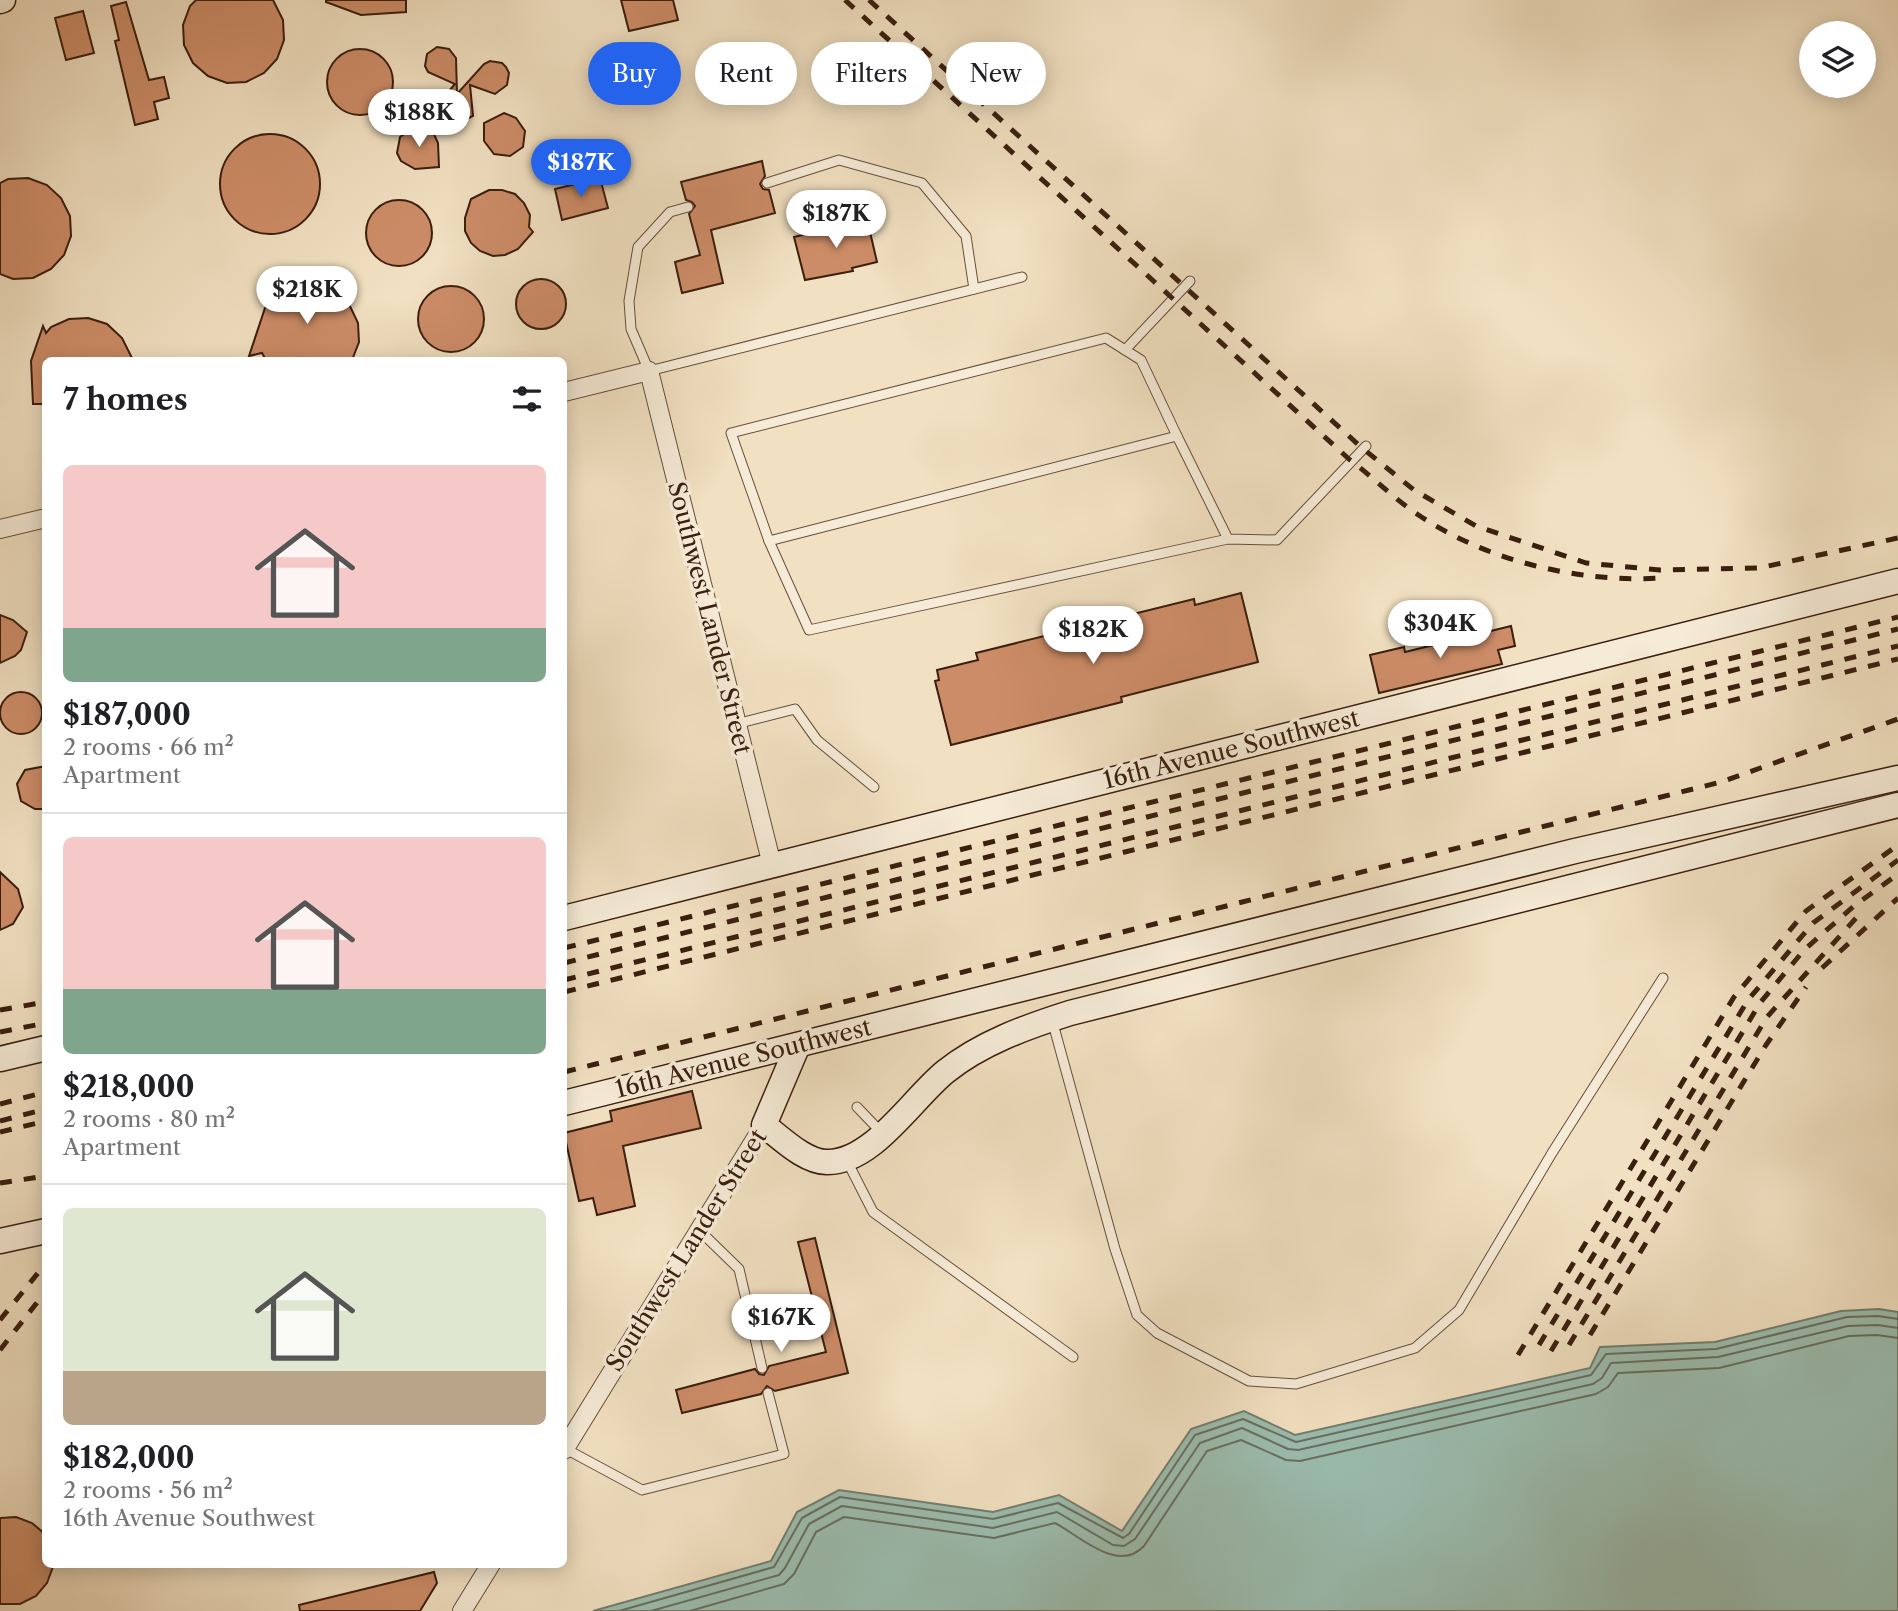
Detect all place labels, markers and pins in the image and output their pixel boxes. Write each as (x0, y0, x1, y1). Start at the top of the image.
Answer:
pin: $188K (370, 90, 468, 149)
pin: $187K (532, 140, 630, 199)
pin: $187K (787, 190, 885, 250)
pin: $218K (258, 266, 356, 326)
pin: $304K (1391, 600, 1489, 660)
pin: $182K (1044, 606, 1142, 666)
pin: $167K (732, 1294, 830, 1354)

